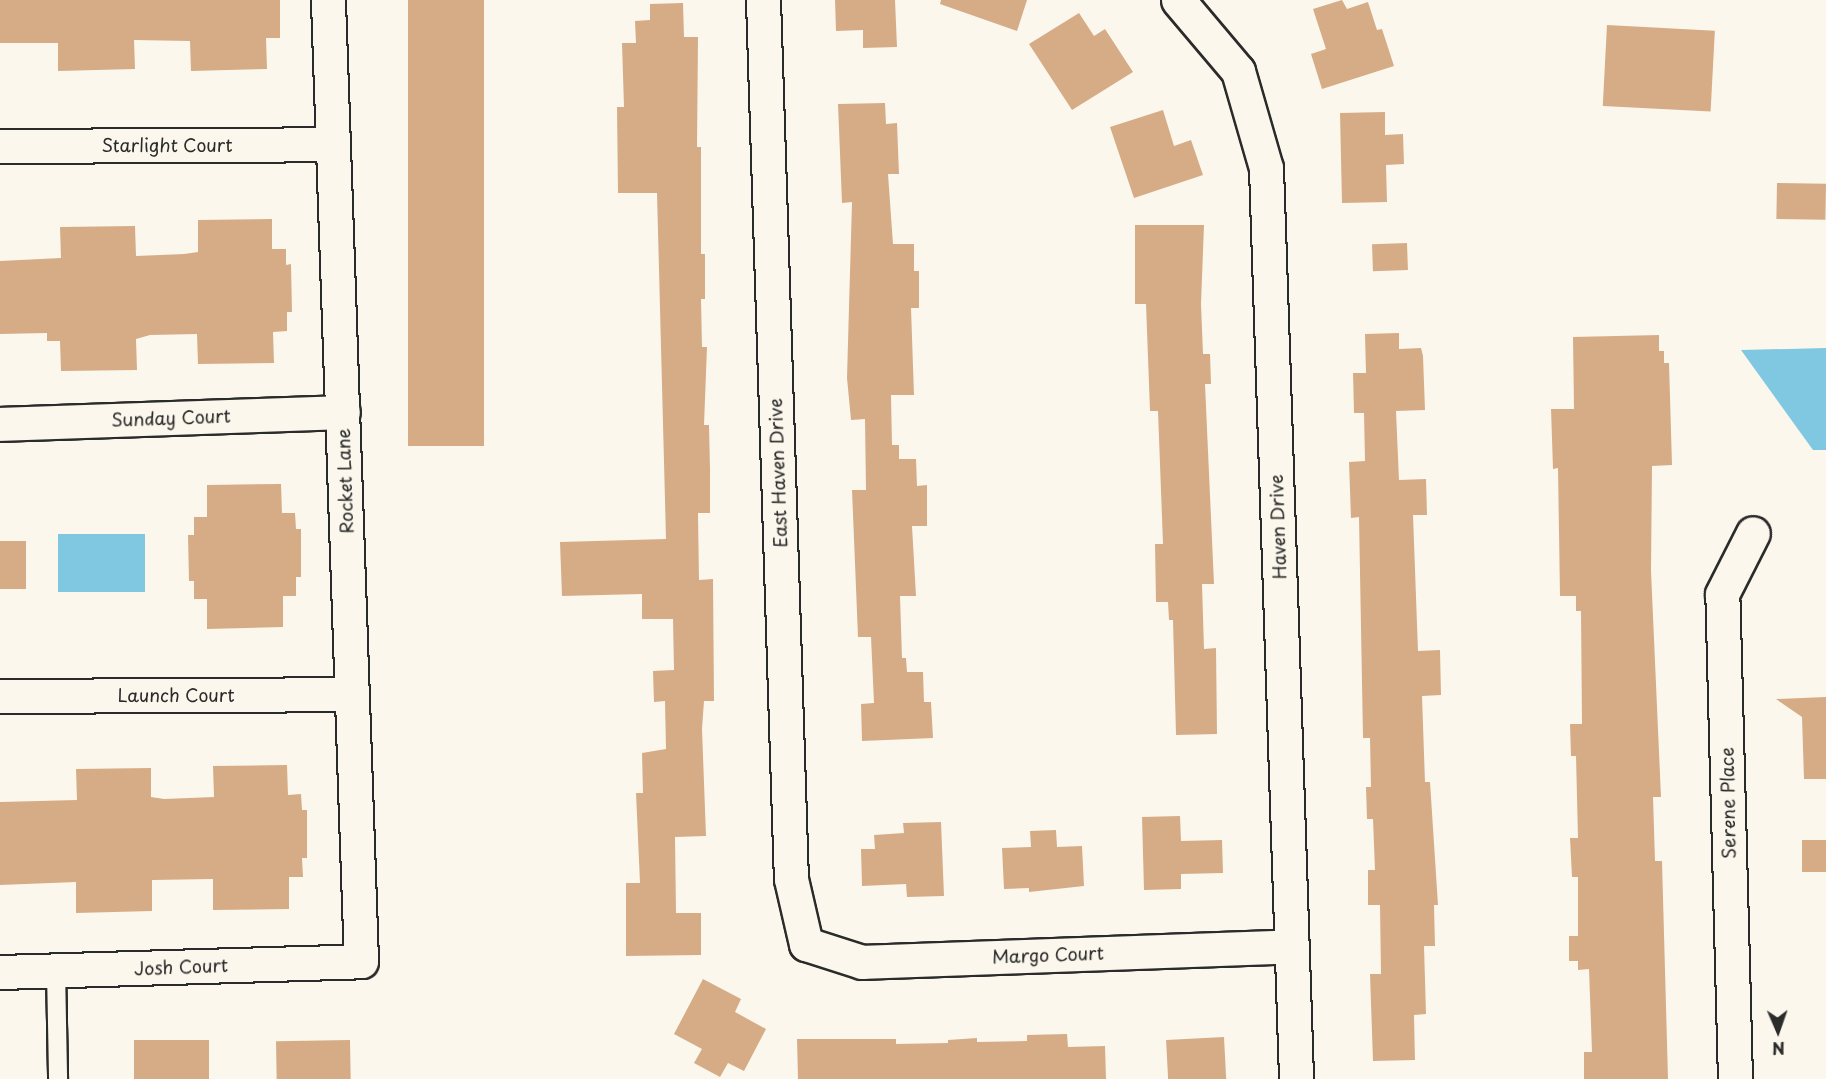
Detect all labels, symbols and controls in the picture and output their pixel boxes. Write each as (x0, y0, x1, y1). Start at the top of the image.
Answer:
street label: Starlight Court (101, 134, 233, 156)
street label: East Haven Drive (765, 398, 791, 548)
street label: Sunday Court (111, 405, 231, 431)
street label: Rocket Lane (332, 427, 358, 535)
street label: Haven Drive (1265, 474, 1291, 580)
street label: Launch Court (117, 684, 235, 706)
street label: Serene Place (1716, 747, 1740, 859)
street label: Margo Court (991, 942, 1105, 968)
street label: Josh Court (133, 955, 229, 979)
north arrow (1748, 1001, 1808, 1061)
text: N (1772, 1037, 1785, 1061)

